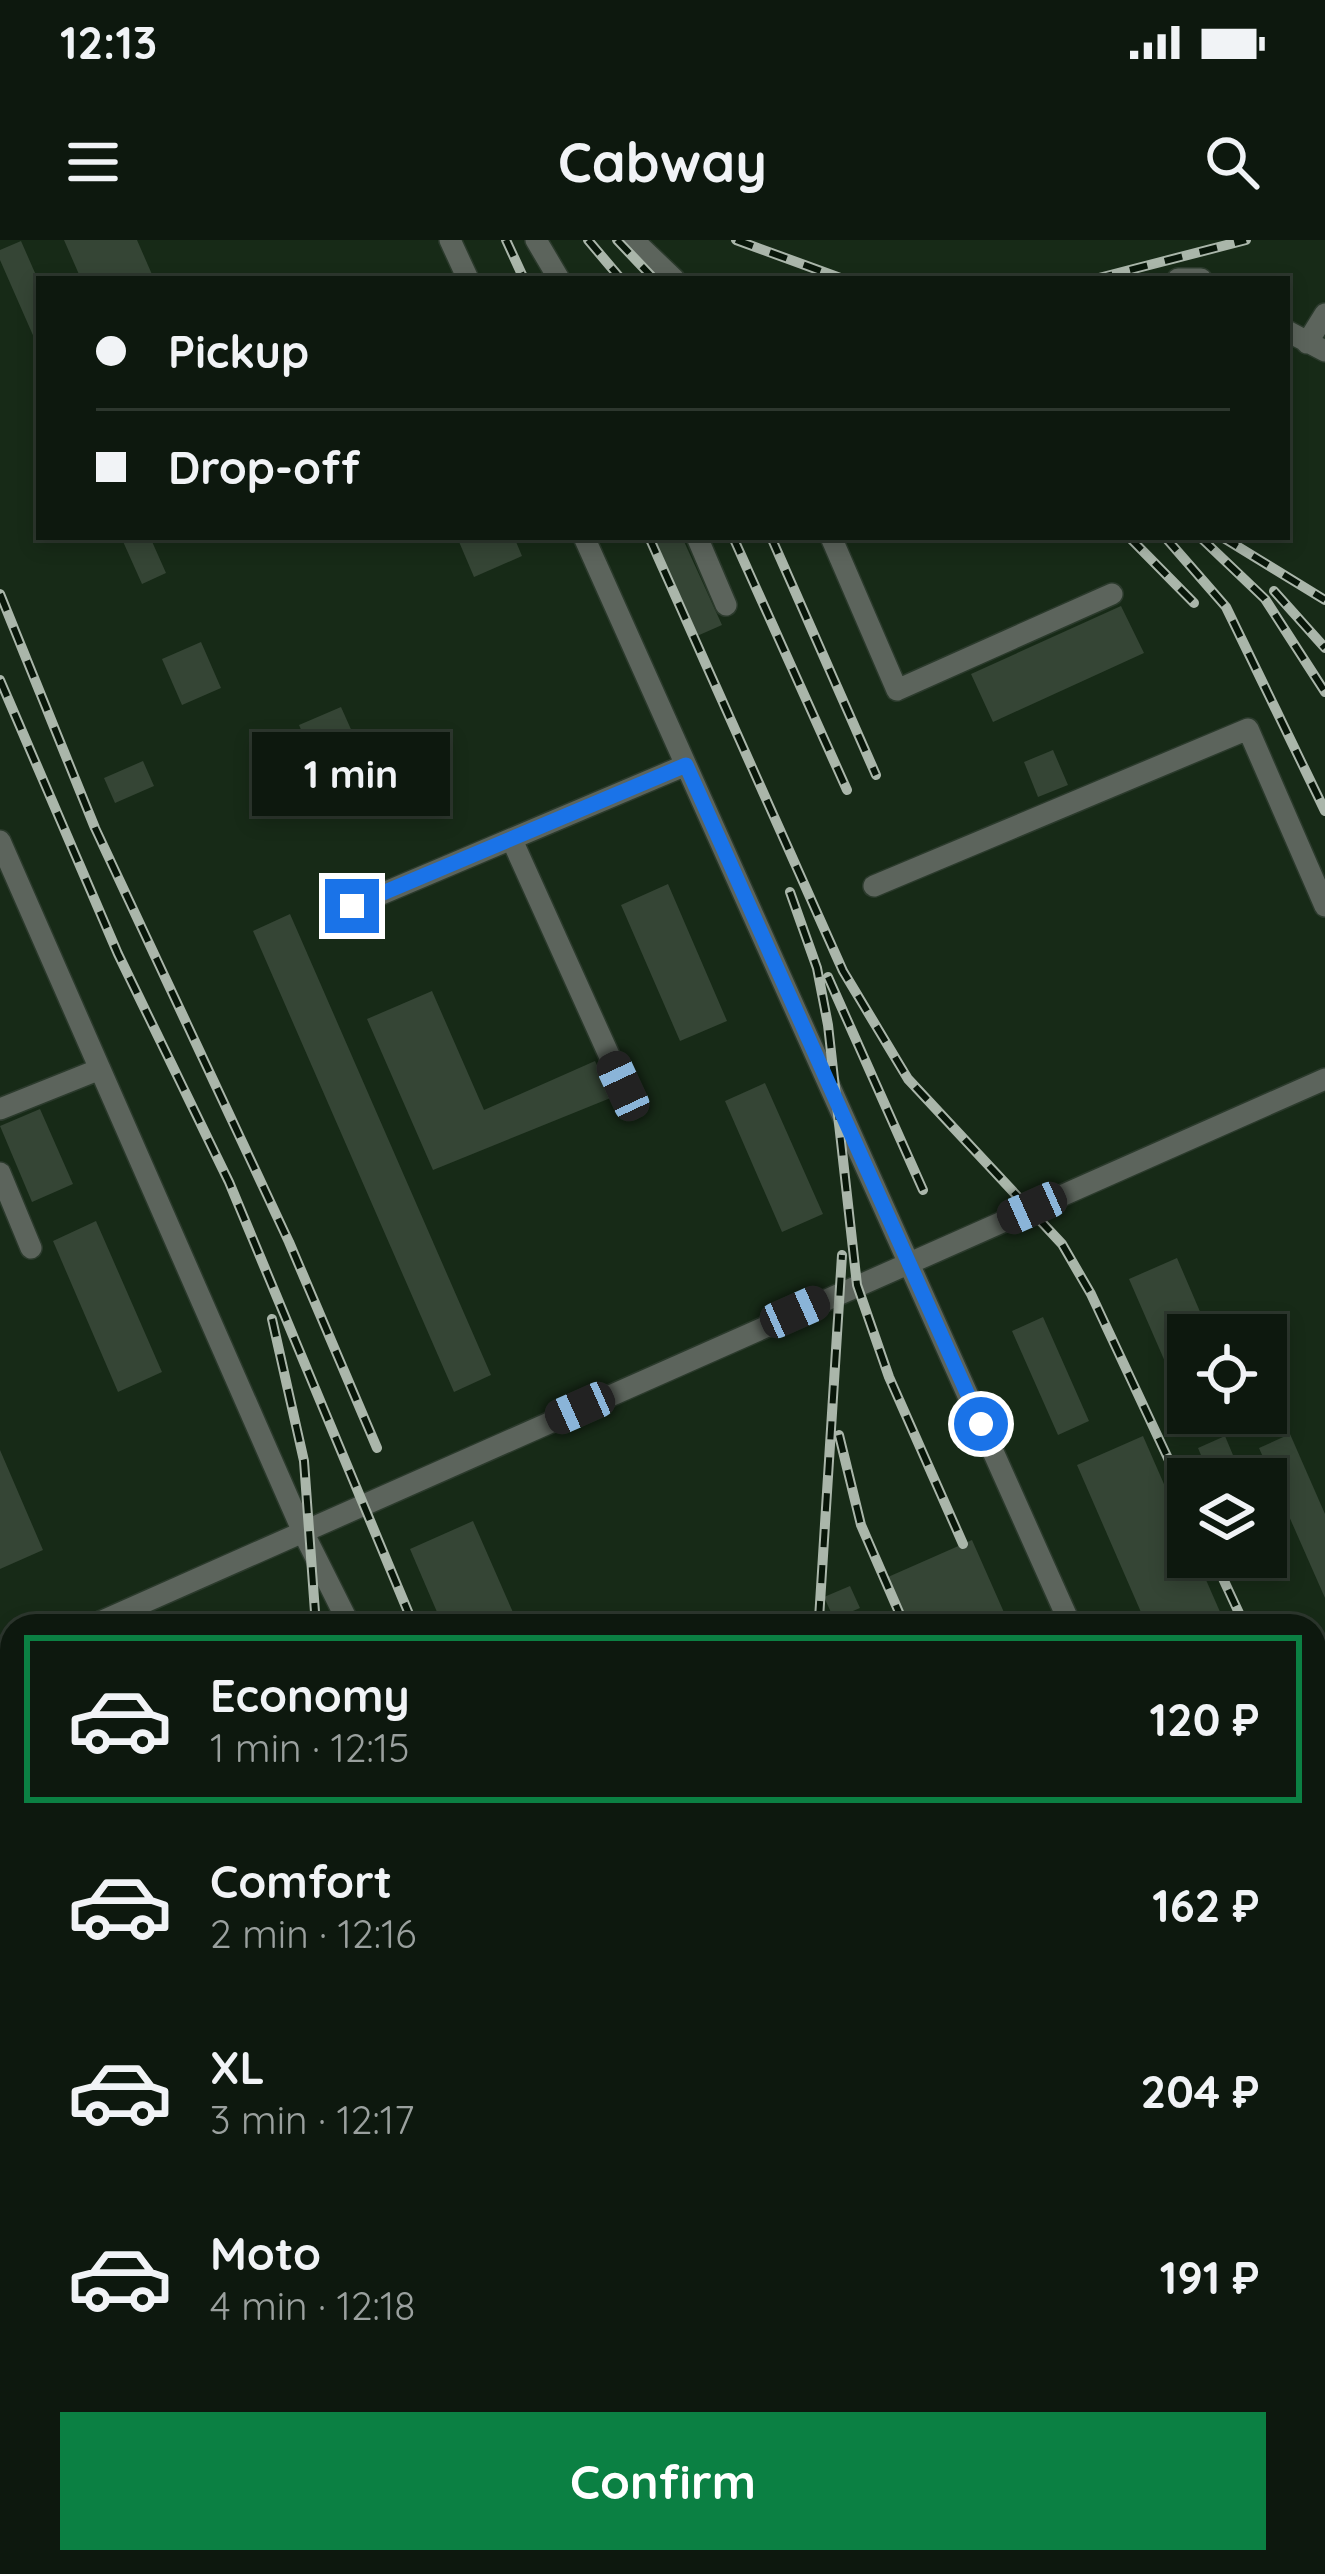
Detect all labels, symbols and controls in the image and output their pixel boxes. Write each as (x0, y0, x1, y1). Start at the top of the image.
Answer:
text: 12:13 (60, 14, 157, 70)
text: Cabway (558, 128, 767, 196)
icon: menu (60, 129, 126, 195)
icon: search (1199, 129, 1265, 195)
text: Pickup (168, 323, 309, 379)
text: Drop-off (168, 439, 360, 495)
callout: 1 min (253, 732, 451, 816)
text: 1 min (304, 749, 398, 798)
route end (325, 879, 379, 933)
car (591, 1046, 655, 1126)
car (992, 1177, 1072, 1239)
car (755, 1281, 835, 1343)
map controls (1167, 1314, 1287, 1578)
button: locate (1167, 1314, 1287, 1434)
car (540, 1377, 620, 1439)
route start (954, 1397, 1008, 1451)
button: layers (1167, 1458, 1287, 1578)
icon: car (66, 1665, 174, 1773)
text: Economy (210, 1667, 410, 1723)
text: 120 ₽ (1150, 1691, 1260, 1747)
text: 1 min · 12:15 (210, 1723, 409, 1772)
icon: car (66, 1851, 174, 1959)
text: Comfort (210, 1853, 392, 1909)
text: 162 ₽ (1152, 1877, 1260, 1933)
text: 2 min · 12:16 (210, 1909, 416, 1958)
icon: car (66, 2037, 174, 2145)
text: XL (210, 2039, 265, 2095)
text: 204 ₽ (1141, 2063, 1260, 2119)
text: 3 min · 12:17 (210, 2095, 414, 2144)
icon: car (66, 2223, 174, 2331)
text: Moto (210, 2225, 321, 2281)
text: 191 ₽ (1160, 2249, 1260, 2305)
text: 4 min · 12:18 (210, 2281, 415, 2330)
button: Confirm (60, 2412, 1266, 2550)

